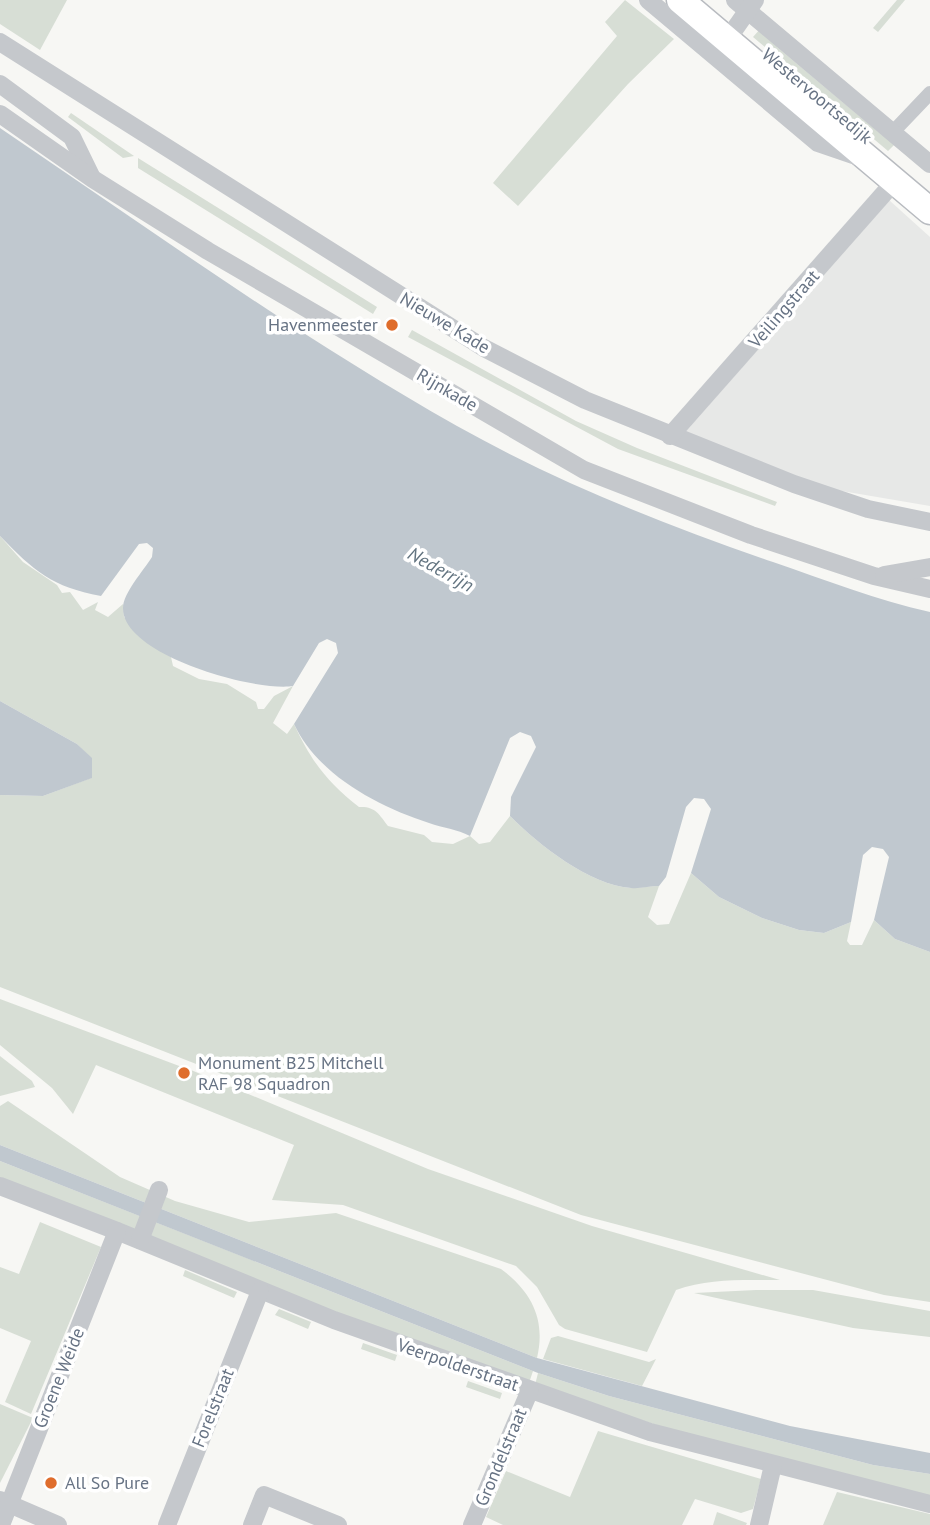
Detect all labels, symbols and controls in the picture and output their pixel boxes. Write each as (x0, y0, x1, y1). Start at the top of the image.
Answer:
street label: Westervoortsedijk (757, 43, 878, 149)
street label: Veilingstraat (743, 265, 824, 353)
street label: Nieuwe Kade (396, 287, 494, 358)
place label: Havenmeester (268, 313, 378, 336)
marker: Havenmeester (384, 317, 400, 333)
street label: Rijnkade (413, 363, 482, 416)
water label: Nederrijn (404, 541, 478, 597)
place label: Monument B25 Mitchell RAF 98 Squadron (198, 1051, 384, 1095)
marker: Monument B25 Mitchell RAF 98 Squadron (176, 1065, 192, 1081)
street label: Groene Weide (28, 1324, 89, 1431)
street label: Veerpolderstraat (394, 1333, 522, 1396)
street label: Forelstraat (186, 1365, 239, 1451)
street label: Grondelstraat (470, 1404, 532, 1509)
place label: All So Pure (65, 1471, 149, 1494)
marker: All So Pure (43, 1475, 59, 1491)

